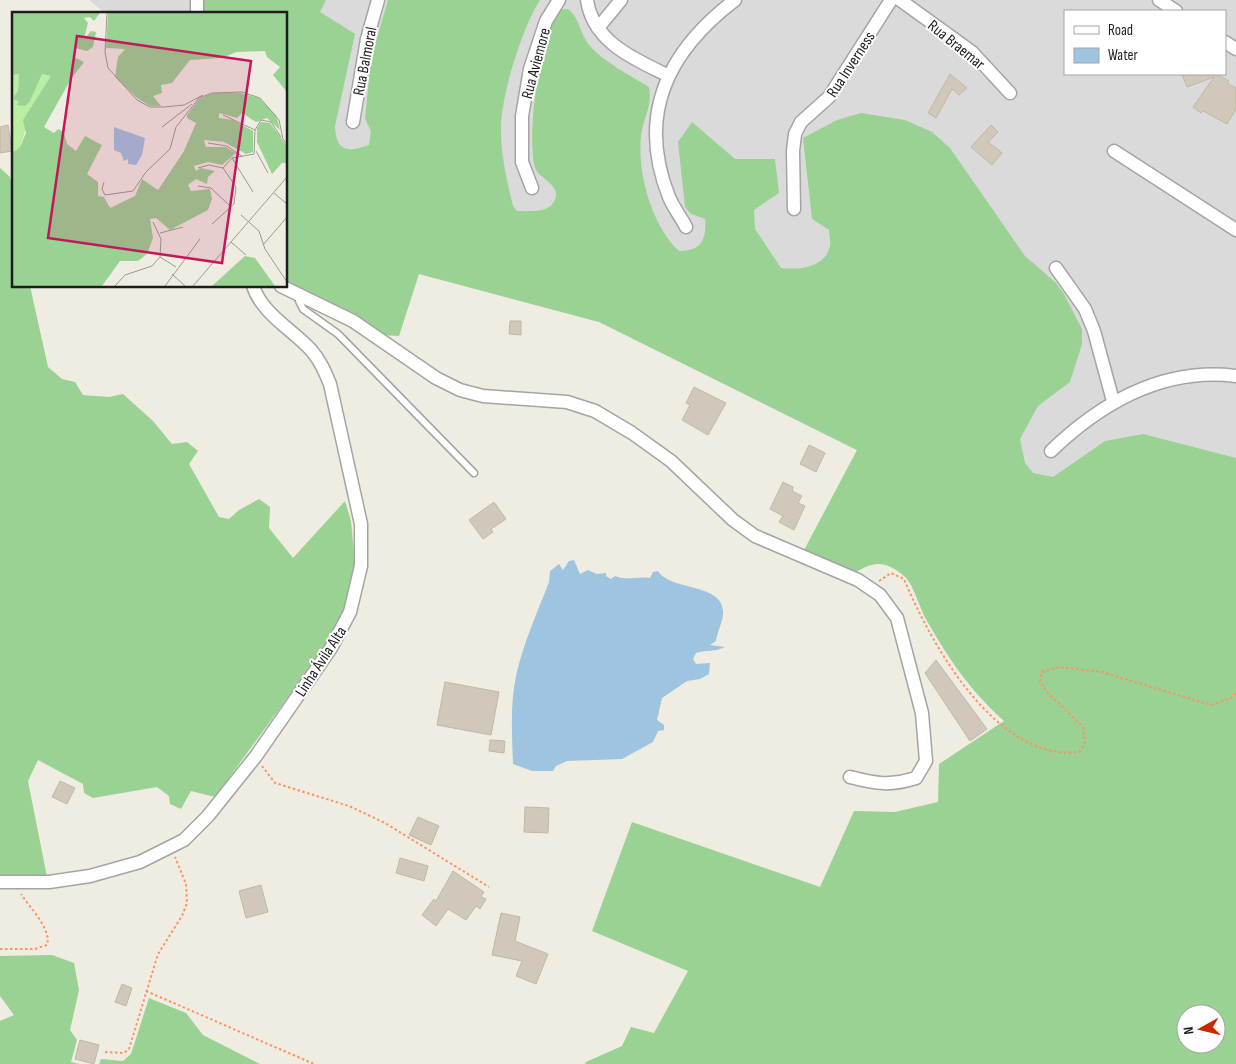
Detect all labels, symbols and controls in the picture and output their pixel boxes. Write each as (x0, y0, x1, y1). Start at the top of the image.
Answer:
legend (1064, 10, 1226, 75)
inset map (12, 12, 288, 288)
street label: Rua Braemar (924, 16, 989, 74)
text: Road (1108, 21, 1133, 40)
street label: Rua Balmoral (350, 25, 381, 97)
street label: Rua Aviemore (518, 26, 555, 101)
street label: Rua Inverness (823, 28, 880, 101)
text: Water (1108, 46, 1139, 65)
street label: Linha Ávila Alta (292, 623, 351, 700)
north arrow (1176, 1004, 1226, 1054)
text: N (1180, 1026, 1198, 1036)

